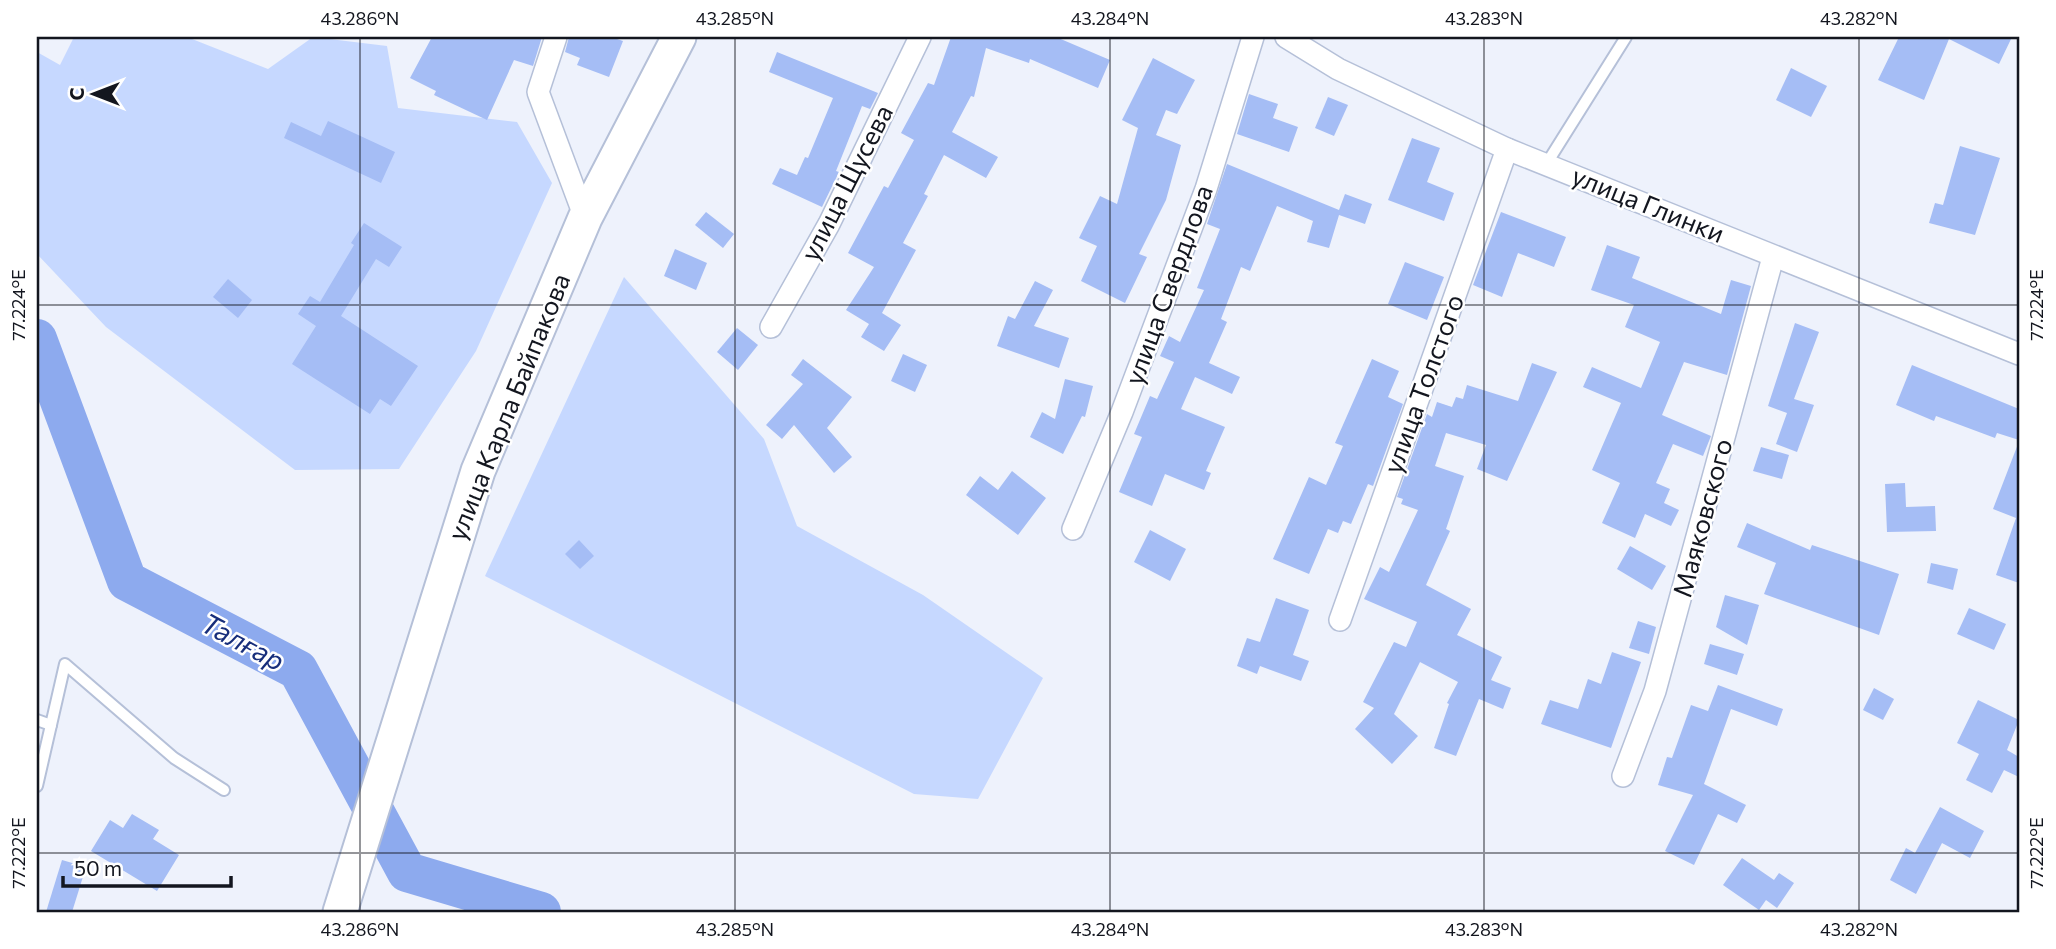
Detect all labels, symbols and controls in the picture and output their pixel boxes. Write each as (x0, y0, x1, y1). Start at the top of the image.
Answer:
text: 43.286°N (321, 7, 399, 29)
text: 43.285°N (696, 7, 774, 29)
text: 43.284°N (1071, 7, 1149, 29)
text: 43.283°N (1445, 7, 1523, 29)
text: 43.282°N (1820, 7, 1898, 29)
north arrow (60, 60, 130, 130)
text: С (65, 88, 88, 101)
street label: улица Щусева (793, 99, 898, 265)
street label: улица Глинки (1568, 159, 1729, 248)
street label: улица Свердлова (1117, 180, 1218, 389)
text: 77.224°E (7, 269, 29, 341)
street label: улица Карла Байпакова (440, 269, 575, 544)
text: 77.224°E (2025, 269, 2047, 341)
street label: улица Толстого (1376, 290, 1469, 477)
street label: Маяковского (1665, 435, 1738, 600)
water label: Талғар (196, 605, 291, 677)
text: 77.222°E (7, 817, 29, 889)
text: 77.222°E (2025, 817, 2047, 889)
scale bar (63, 844, 231, 888)
text: 50 m (74, 855, 122, 880)
text: 43.286°N (321, 918, 399, 940)
text: 43.285°N (696, 918, 774, 940)
text: 43.284°N (1071, 918, 1149, 940)
text: 43.283°N (1445, 918, 1523, 940)
text: 43.282°N (1820, 918, 1898, 940)

